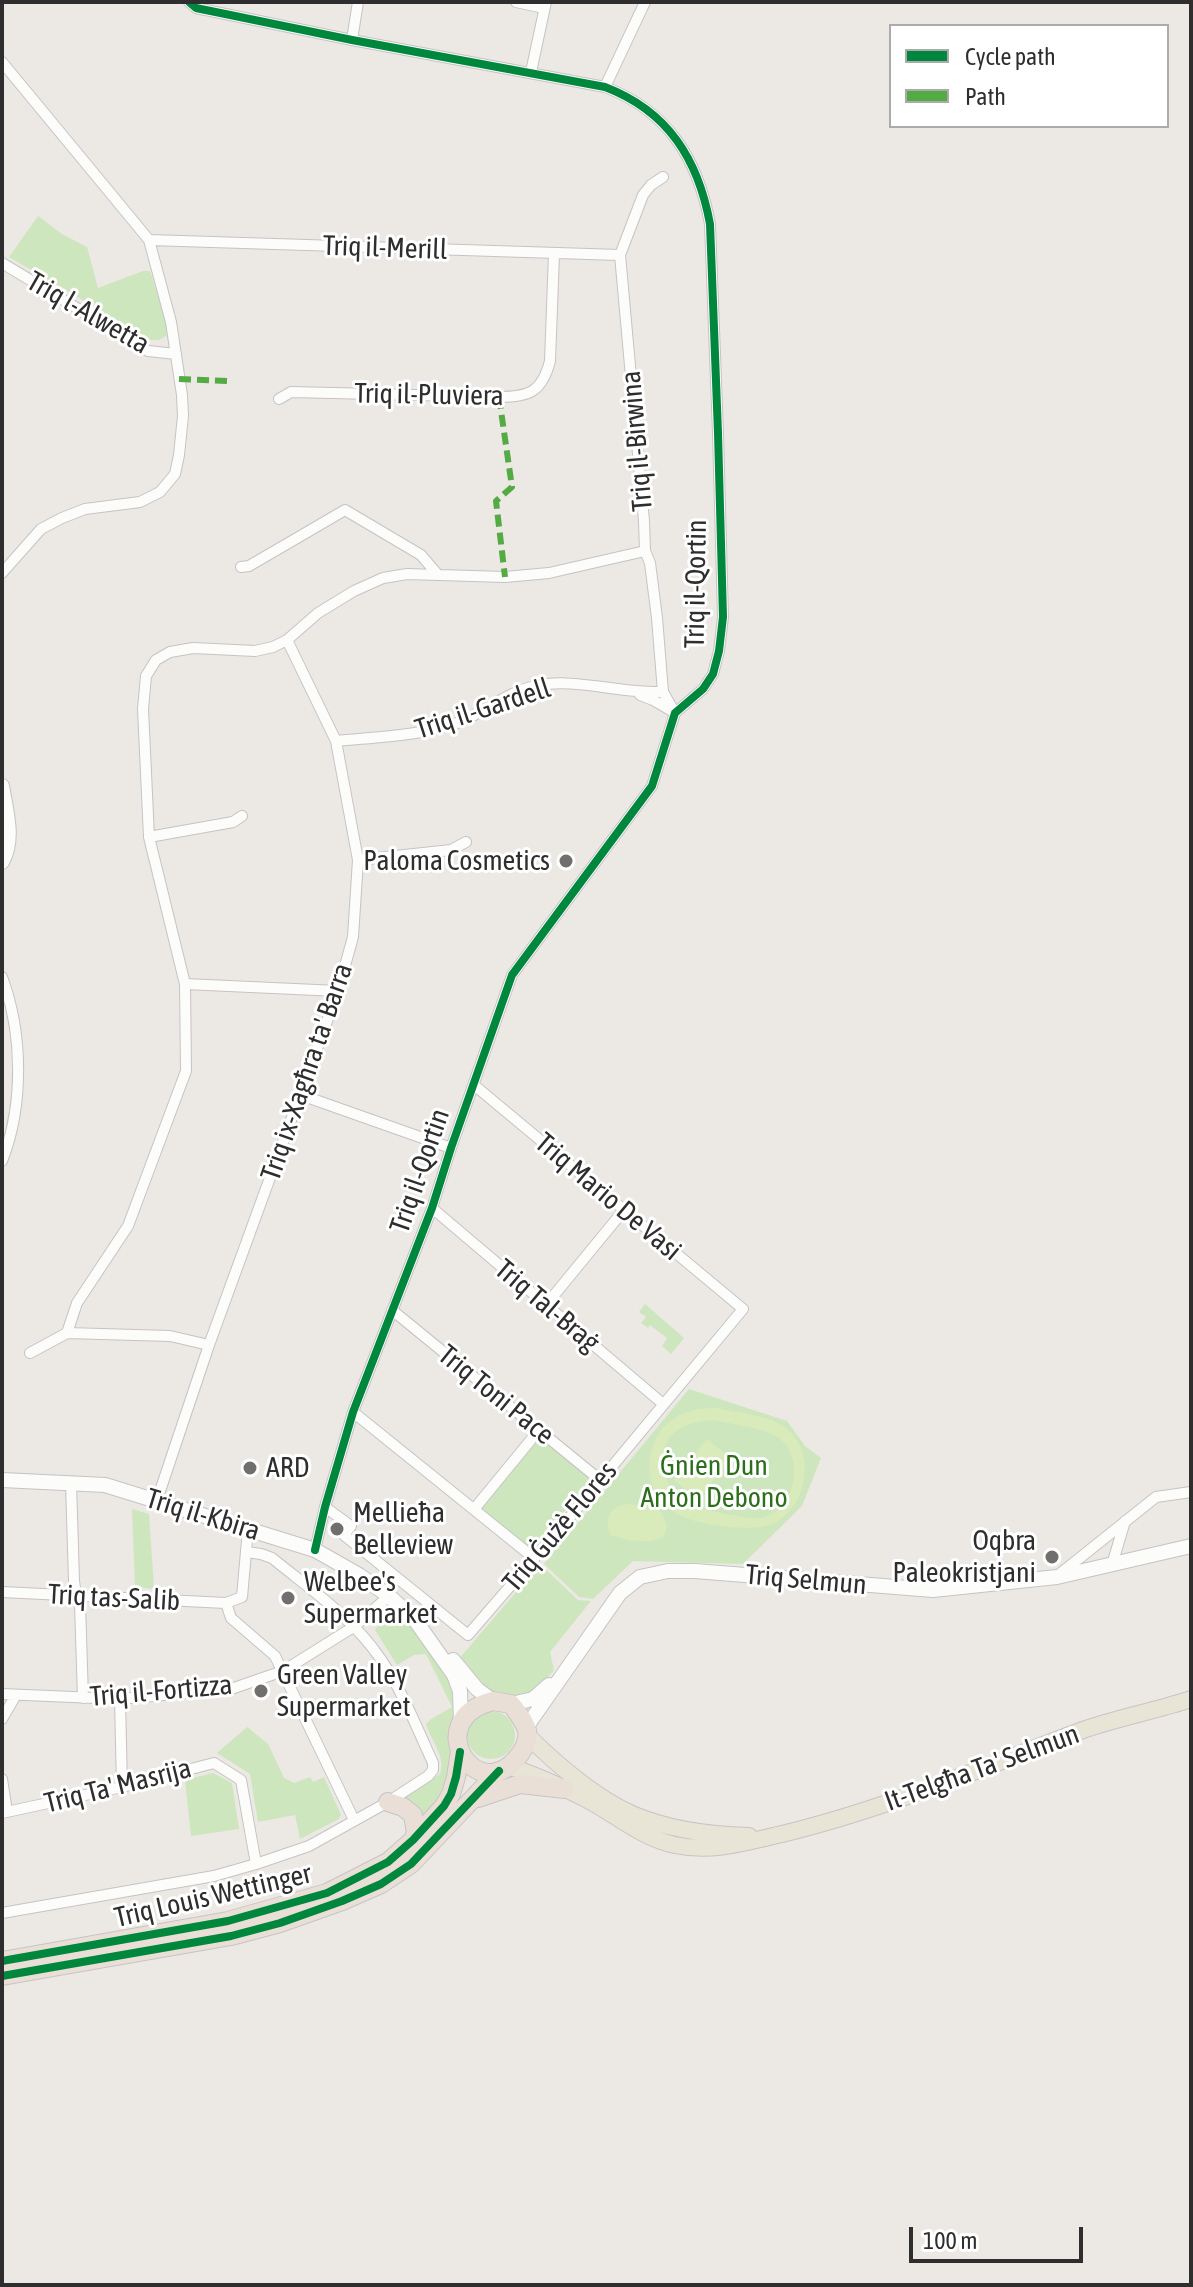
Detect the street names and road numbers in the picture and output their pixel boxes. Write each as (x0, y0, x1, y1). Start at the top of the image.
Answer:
street label: Triq il-Merill (322, 229, 448, 267)
street label: Triq l-Alwetta (21, 264, 155, 362)
street label: Triq il-Birwina (614, 369, 660, 513)
street label: Triq il-Pluviera (354, 377, 504, 413)
street label: Triq il-Qortin (678, 519, 714, 649)
street label: Triq il-Gardell (411, 671, 555, 747)
street label: Triq ix-Xagħra ta' Barra (254, 959, 360, 1185)
street label: Triq il-Qortin (383, 1105, 457, 1237)
street label: Triq Mario De Vasi (528, 1126, 688, 1268)
street label: Triq Tal-Braġ (488, 1253, 606, 1359)
street label: Triq Toni Pace (431, 1338, 561, 1452)
street label: Triq Ġużè Flores (496, 1455, 624, 1599)
street label: Triq il-Kbira (142, 1482, 264, 1548)
street label: Triq Selmun (744, 1558, 868, 1602)
street label: Triq tas-Salib (47, 1578, 181, 1618)
street label: Triq il-Fortizza (88, 1668, 234, 1714)
street label: It-Telgħa Ta' Selmun (880, 1717, 1084, 1819)
street label: Triq Ta' Masrija (41, 1752, 195, 1820)
street label: Triq Louis Wettinger (111, 1857, 315, 1935)

